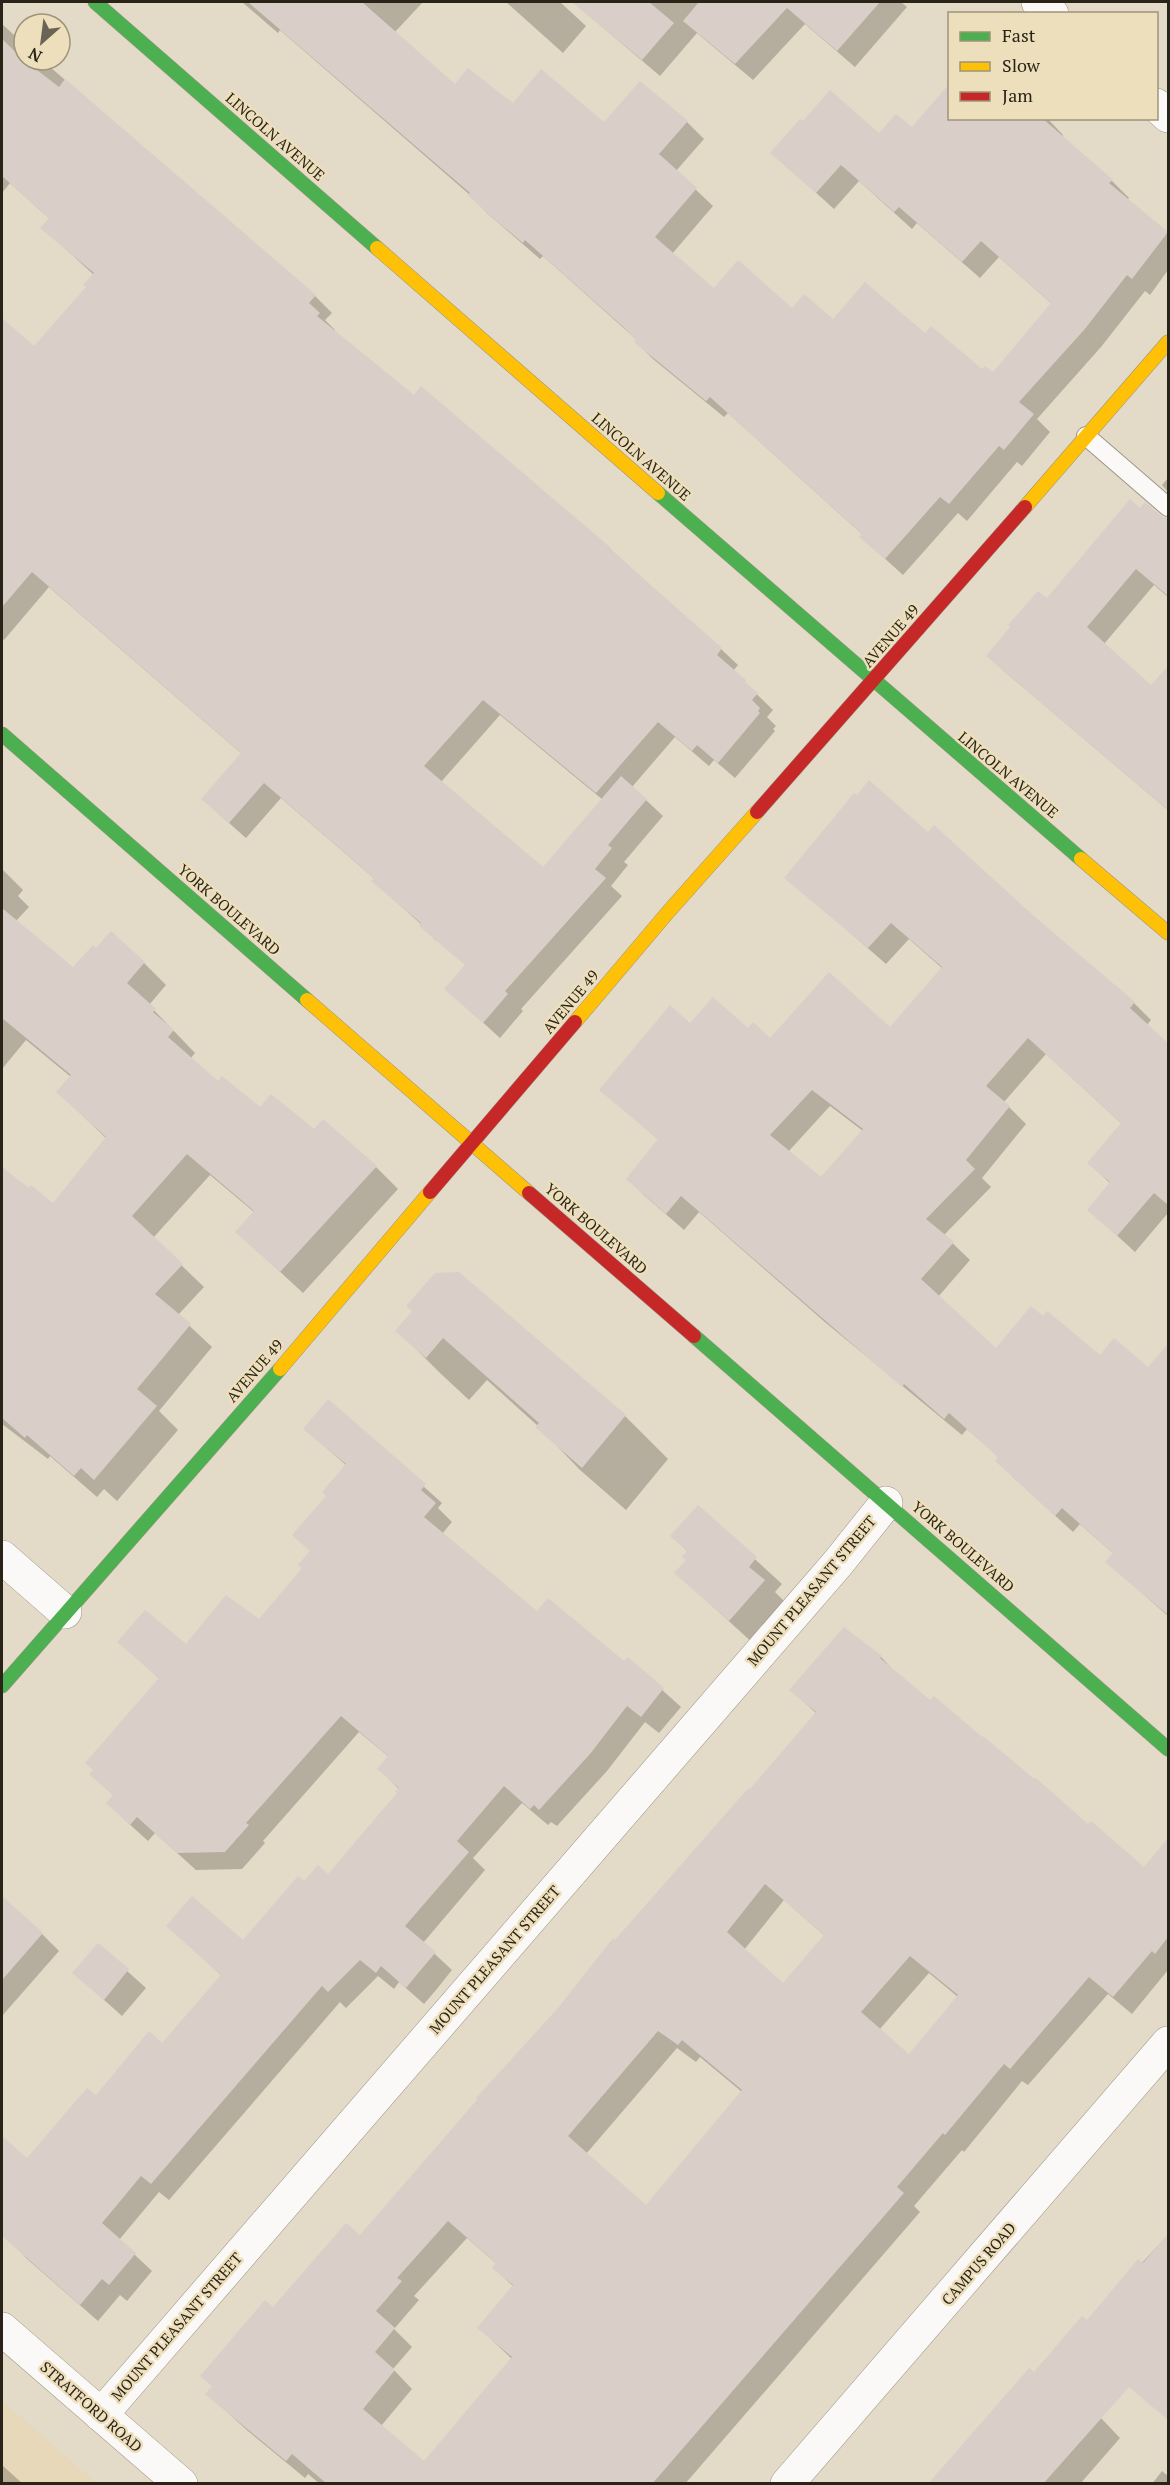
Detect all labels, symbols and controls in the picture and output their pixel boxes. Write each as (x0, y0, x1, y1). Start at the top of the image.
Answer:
north arrow (12, 12, 72, 72)
legend (948, 12, 1158, 120)
text: Fast (1002, 23, 1036, 47)
text: N (24, 43, 45, 68)
text: Slow (1002, 53, 1041, 77)
text: Jam (1002, 83, 1033, 107)
street label: LINCOLN AVENUE (222, 88, 329, 185)
street label: LINCOLN AVENUE (588, 408, 695, 505)
street label: AVENUE 49 (857, 600, 923, 671)
street label: LINCOLN AVENUE (954, 726, 1063, 822)
street label: YORK BOULEVARD (174, 859, 285, 959)
street label: AVENUE 49 (538, 965, 603, 1037)
street label: YORK BOULEVARD (541, 1178, 652, 1278)
street label: AVENUE 49 (221, 1335, 287, 1406)
street label: YORK BOULEVARD (908, 1496, 1019, 1596)
street label: MOUNT PLEASANT STREET (742, 1511, 880, 1670)
street label: MOUNT PLEASANT STREET (424, 1881, 564, 2038)
street label: CAMPUS ROAD (937, 2218, 1020, 2309)
street label: MOUNT PLEASANT STREET (106, 2248, 246, 2405)
street label: STRATFORD ROAD (37, 2357, 147, 2456)

